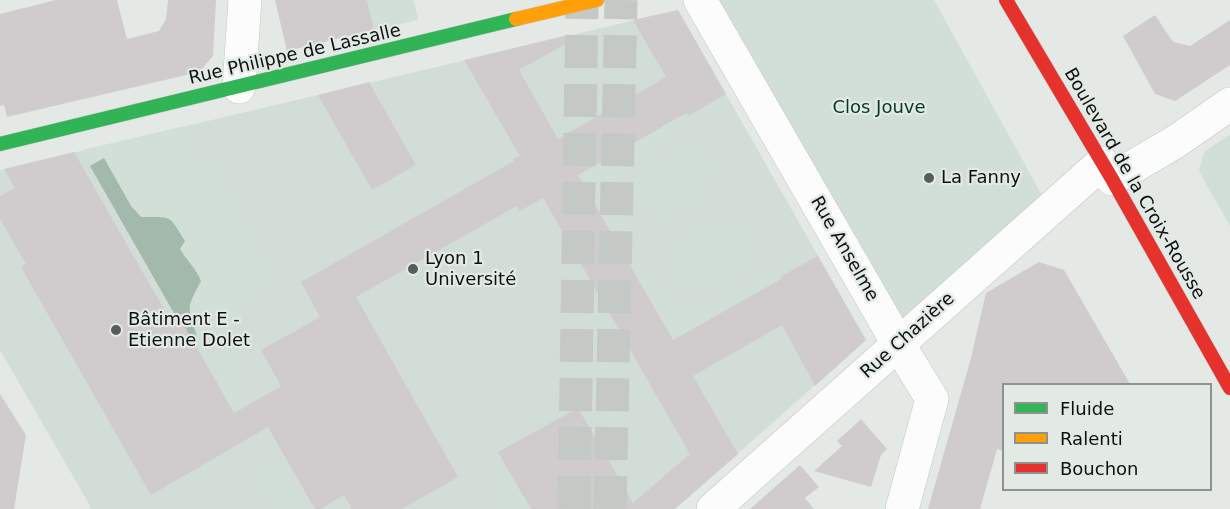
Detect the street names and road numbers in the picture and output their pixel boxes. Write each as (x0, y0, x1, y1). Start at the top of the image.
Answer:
street label: Rue Philippe de Lassalle (187, 20, 403, 90)
street label: Boulevard de la Croix-Rousse (1059, 65, 1209, 303)
street label: Rue Anselme (805, 193, 883, 305)
street label: Rue Chazière (857, 288, 959, 384)

